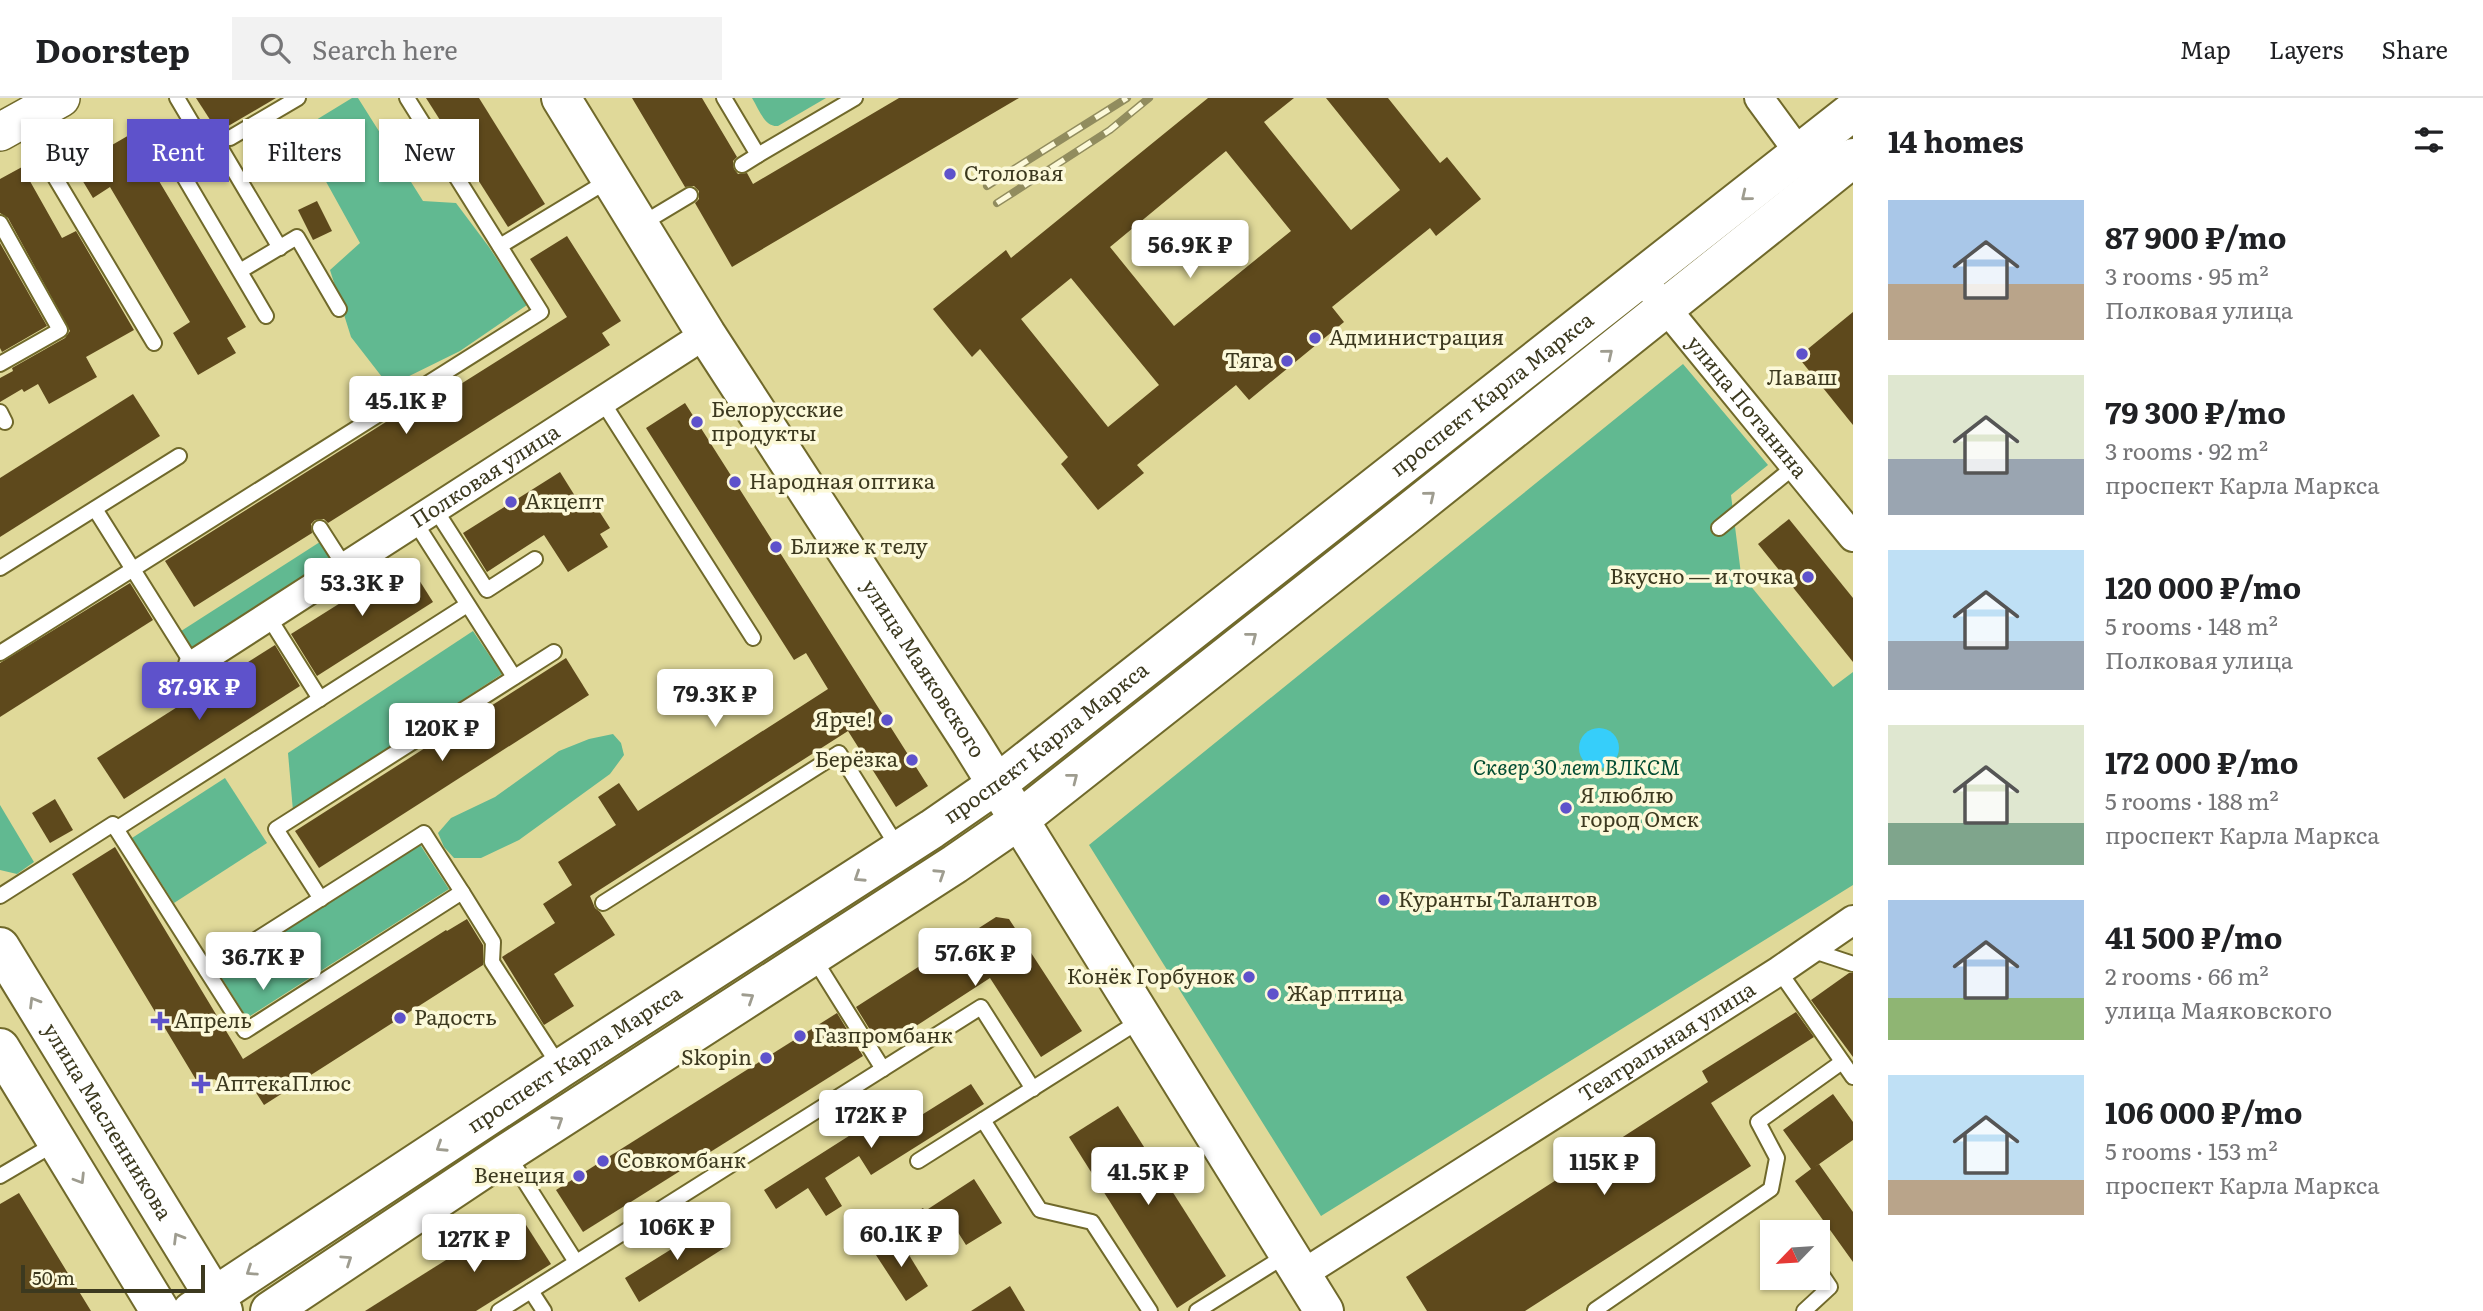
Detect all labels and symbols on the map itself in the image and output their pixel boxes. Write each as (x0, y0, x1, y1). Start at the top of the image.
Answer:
place label: Столовая (964, 156, 1064, 187)
marker: Столовая (942, 166, 958, 182)
one-way arrow (1741, 188, 1753, 201)
pin: 56.9K ₽ (1125, 220, 1255, 280)
street label: проспект Карла Маркса (1382, 303, 1599, 483)
place label: Администрация (1329, 320, 1504, 351)
street label: улица Потанина (1681, 328, 1817, 484)
marker: Администрация (1307, 330, 1323, 346)
place label: Тяга (1225, 343, 1274, 374)
marker: Лаваш (1794, 346, 1810, 362)
one-way arrow (1599, 350, 1612, 362)
marker: Тяга (1279, 353, 1295, 369)
place label: Лаваш (1767, 360, 1837, 391)
pin: 45.1K ₽ (341, 376, 471, 436)
place label: Белорусские продукты (711, 392, 844, 447)
street label: Полковая улица (403, 414, 565, 534)
marker: Белорусские продукты (689, 414, 705, 430)
place label: Народная оптика (749, 464, 936, 495)
marker: Народная оптика (727, 474, 743, 490)
place label: Акцепт (525, 484, 604, 515)
one-way arrow (1422, 492, 1435, 504)
marker: Акцепт (503, 494, 519, 510)
place label: Ближе к телу (790, 529, 929, 560)
marker: Ближе к телу (768, 539, 784, 555)
pin: 53.3K ₽ (297, 559, 427, 618)
place label: Вкусно — и точка (1610, 559, 1795, 590)
marker: Вкусно — и точка (1800, 569, 1816, 585)
street label: улица Маяковского (856, 572, 995, 763)
one-way arrow (1244, 633, 1256, 646)
street label: проспект Карла Маркса (936, 652, 1154, 830)
pin: 87.9K ₽ (134, 662, 264, 722)
pin: 79.3K ₽ (650, 670, 780, 729)
place label: Ярче! (815, 702, 873, 733)
pin: 120K ₽ (385, 704, 499, 763)
marker: Ярче! (879, 712, 895, 728)
place label: Берёзка (815, 742, 899, 773)
park label: Сквер 30 лет ВЛКСМ (1473, 750, 1680, 781)
marker: Берёзка (904, 752, 920, 768)
one-way arrow (1065, 774, 1078, 787)
place label: Я люблю город Омск (1580, 778, 1700, 833)
marker: Я люблю город Омск (1558, 800, 1574, 816)
one-way arrow (853, 868, 866, 881)
one-way arrow (932, 870, 945, 882)
place label: Куранты Талантов (1398, 882, 1597, 913)
marker: Куранты Талантов (1376, 892, 1392, 908)
pin: 57.6K ₽ (910, 928, 1040, 988)
pin: 36.7K ₽ (198, 932, 328, 992)
place label: Конёк Горбунок (1067, 959, 1236, 990)
marker: Конёк Горбунок (1241, 969, 1257, 985)
street label: Театральная улица (1571, 972, 1761, 1108)
street label: проспект Карла Маркса (460, 976, 688, 1139)
place label: Жар птица (1287, 976, 1404, 1007)
marker: Жар птица (1265, 986, 1281, 1002)
one-way arrow (741, 993, 754, 1006)
one-way arrow (29, 997, 42, 1010)
place label: Радость (414, 1000, 497, 1031)
place label: Апрель (174, 1003, 252, 1034)
marker: Радость (392, 1010, 408, 1026)
marker: Апрель (152, 1013, 168, 1029)
street label: улица Масленникова (37, 1016, 182, 1226)
place label: Газпромбанк (814, 1018, 954, 1049)
marker: Газпромбанк (792, 1028, 808, 1044)
place label: Skopin (681, 1040, 752, 1071)
marker: Skopin (758, 1050, 774, 1066)
place label: АптекаПлюс (215, 1066, 351, 1097)
marker: АптекаПлюс (193, 1076, 209, 1092)
pin: 172K ₽ (814, 1090, 928, 1150)
one-way arrow (550, 1116, 563, 1129)
one-way arrow (436, 1138, 449, 1151)
pin: 115K ₽ (1547, 1138, 1661, 1197)
place label: Совкомбанк (617, 1143, 747, 1174)
pin: 41.5K ₽ (1083, 1148, 1213, 1207)
marker: Совкомбанк (595, 1153, 611, 1169)
place label: Венеция (474, 1158, 565, 1189)
marker: Венеция (571, 1168, 587, 1184)
one-way arrow (71, 1172, 84, 1185)
pin: 106K ₽ (620, 1202, 734, 1262)
pin: 60.1K ₽ (836, 1210, 966, 1269)
pin: 127K ₽ (417, 1214, 531, 1274)
north arrow (1760, 1220, 1830, 1290)
one-way arrow (174, 1233, 187, 1246)
one-way arrow (339, 1255, 352, 1268)
scale bar (21, 1262, 205, 1294)
one-way arrow (246, 1263, 259, 1275)

